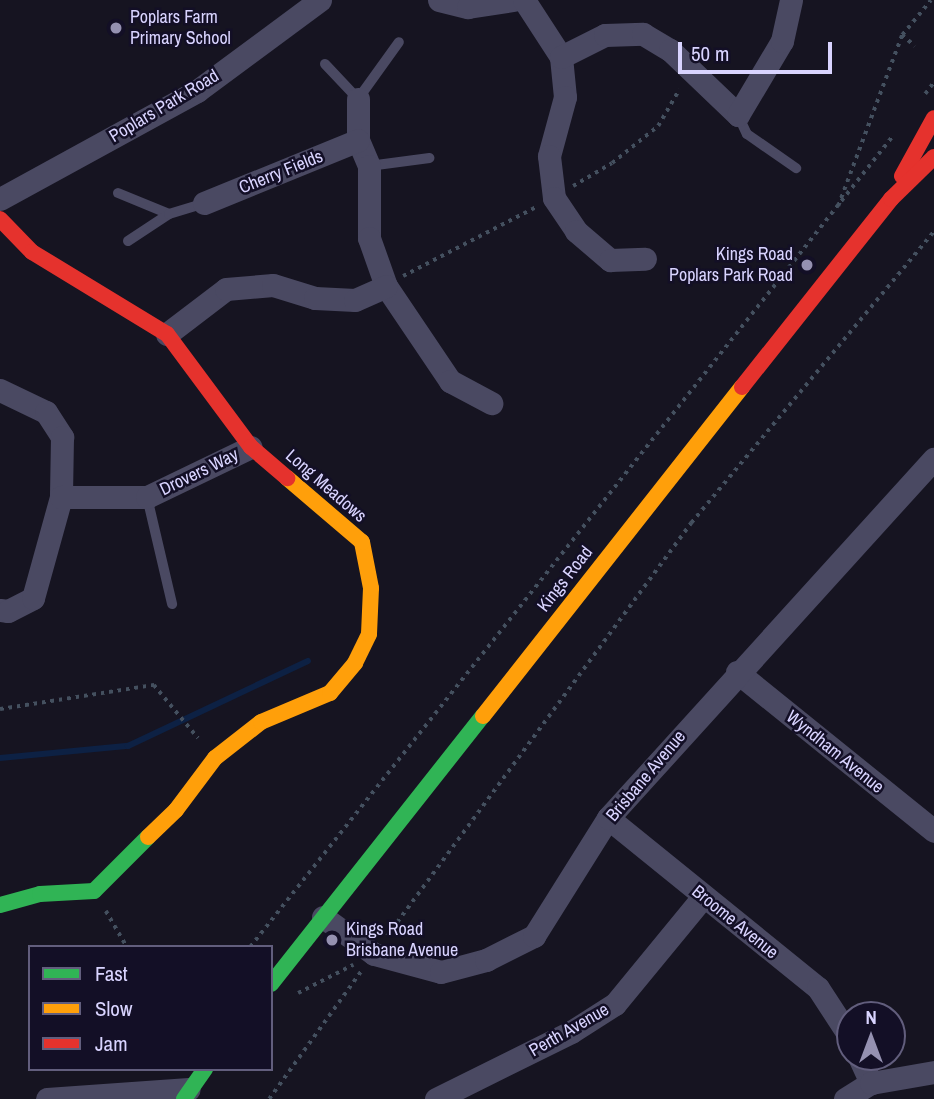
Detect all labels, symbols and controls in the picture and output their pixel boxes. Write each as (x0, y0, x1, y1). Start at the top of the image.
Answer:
place label: Poplars Farm Primary School (130, 7, 231, 50)
marker: Poplars Farm Primary School (108, 20, 124, 36)
scale bar (682, 28, 836, 72)
text: 50 m (691, 39, 729, 68)
street label: Poplars Park Road (105, 65, 223, 147)
street label: Cherry Fields (236, 145, 326, 199)
place label: Kings Road Poplars Park Road (669, 244, 793, 286)
marker: Kings Road Poplars Park Road (799, 257, 815, 273)
street label: Drovers Way (156, 444, 242, 500)
street label: Long Meadows (281, 445, 371, 527)
street label: Kings Road (533, 542, 597, 616)
street label: Wyndham Avenue (781, 706, 889, 798)
street label: Brisbane Avenue (601, 726, 691, 826)
street label: Broome Avenue (687, 880, 783, 964)
place label: Kings Road Brisbane Avenue (346, 919, 459, 962)
marker: Kings Road Brisbane Avenue (324, 932, 340, 948)
legend (28, 945, 273, 1071)
text: Fast (95, 959, 128, 988)
text: Slow (95, 994, 132, 1023)
street label: Perth Avenue (525, 998, 613, 1062)
north arrow (836, 1001, 906, 1071)
text: N (865, 1004, 877, 1030)
text: Jam (95, 1029, 128, 1058)

